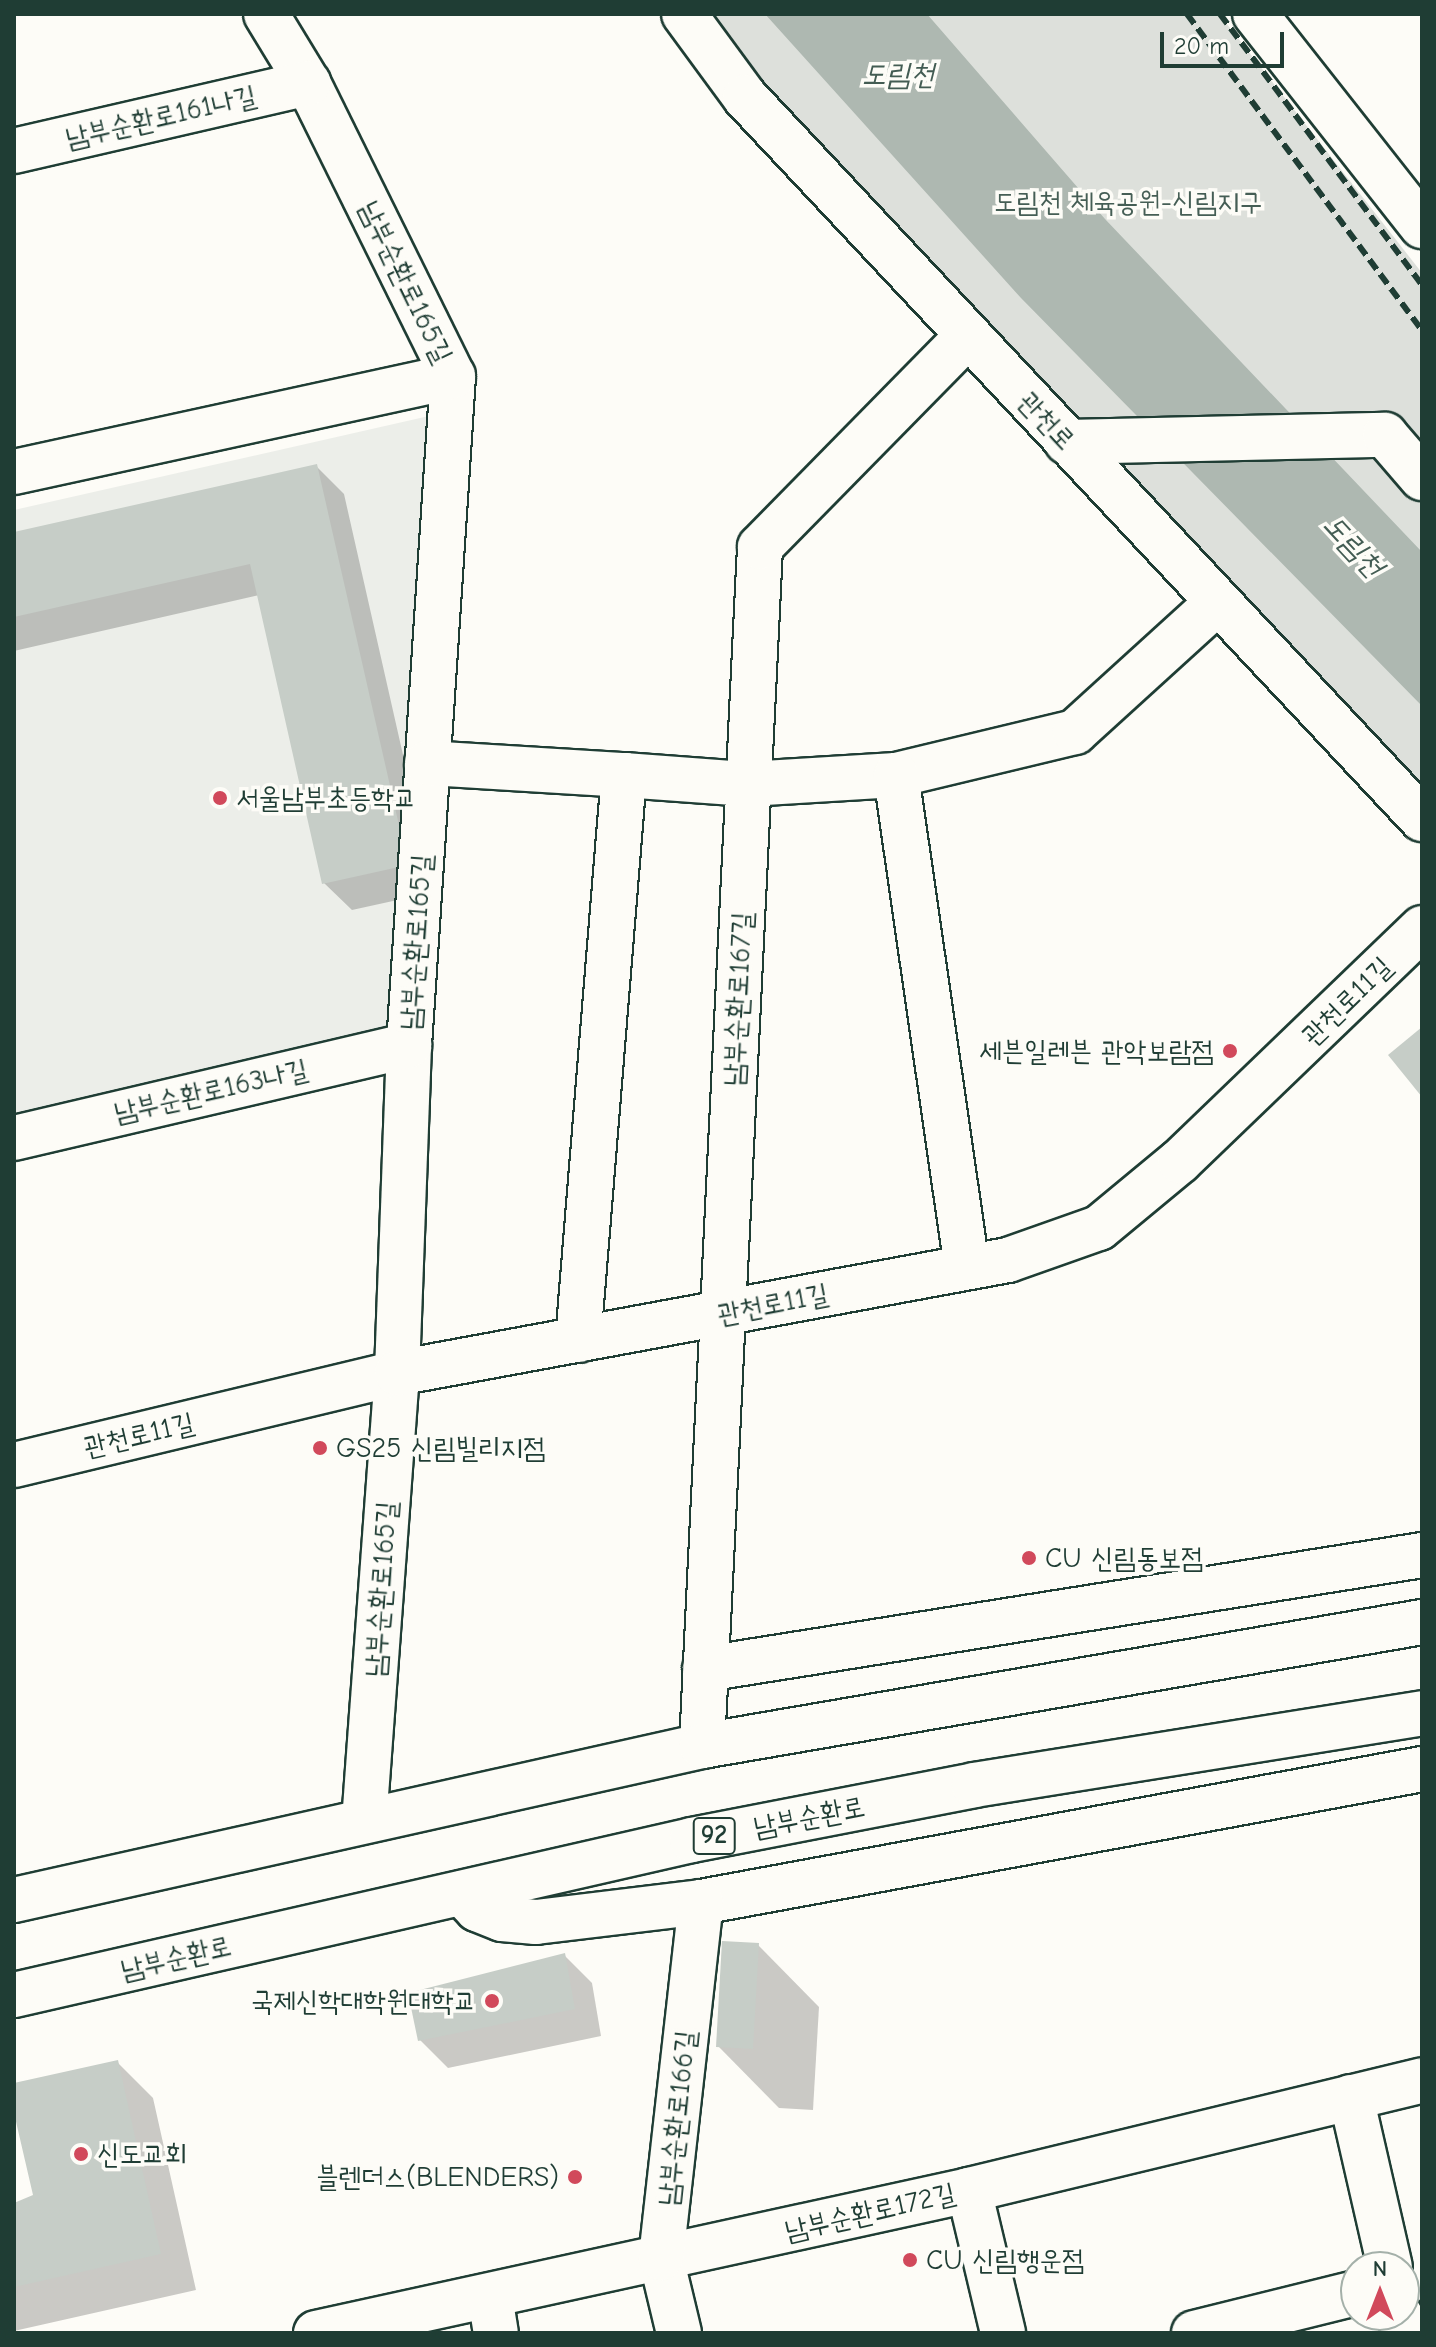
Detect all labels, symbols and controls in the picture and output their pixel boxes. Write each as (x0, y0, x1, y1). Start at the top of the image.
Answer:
scale bar (1164, 16, 1288, 66)
text: 20 m (1174, 32, 1229, 60)
water label: 도림천 (862, 57, 934, 93)
street label: 남부순환로161나길 (62, 79, 260, 155)
park label: 도림천 체육공원-신림지구 (994, 185, 1262, 219)
street label: 남부순환로165길 (352, 195, 460, 369)
street label: 관천로 (1012, 385, 1082, 457)
water label: 도림천 (1315, 507, 1391, 585)
place label: 서울남부초등학교 (236, 781, 416, 815)
marker: 서울남부초등학교 (211, 789, 229, 807)
street label: 남부순환로165길 (393, 853, 439, 1031)
street label: 남부순환로167길 (717, 911, 759, 1087)
street label: 관천로11길 (1295, 950, 1399, 1052)
place label: 세븐일레븐 관악보람점 (979, 1034, 1214, 1068)
marker: 세븐일레븐 관악보람점 (1221, 1042, 1239, 1060)
street label: 남부순환로163나길 (111, 1052, 311, 1130)
street label: 관천로11길 (715, 1277, 831, 1331)
street label: 관천로11길 (81, 1406, 197, 1464)
place label: GS25 신림빌리지점 (336, 1431, 546, 1465)
marker: GS25 신림빌리지점 (311, 1439, 329, 1457)
street label: 남부순환로165길 (358, 1500, 404, 1678)
place label: CU 신림동보점 (1045, 1541, 1204, 1575)
marker: CU 신림동보점 (1020, 1549, 1038, 1567)
street label: 남부순환로 (751, 1790, 867, 1844)
road number: 92 (692, 1814, 736, 1858)
street label: 남부순환로 (117, 1929, 235, 1987)
place label: 국제신학대학원대학교 (251, 1984, 476, 2018)
marker: 국제신학대학원대학교 (483, 1992, 501, 2010)
street label: 남부순환로166길 (651, 2028, 703, 2208)
place label: 신도교회 (97, 2137, 187, 2171)
marker: 신도교회 (72, 2145, 90, 2163)
place label: 블렌더스(BLENDERS) (316, 2160, 559, 2194)
marker: 블렌더스(BLENDERS) (566, 2168, 584, 2186)
street label: 남부순환로172길 (781, 2176, 959, 2248)
place label: CU 신림행운점 (926, 2243, 1085, 2277)
marker: CU 신림행운점 (901, 2251, 919, 2269)
north arrow (1340, 2251, 1420, 2331)
text: N (1373, 2256, 1387, 2282)

